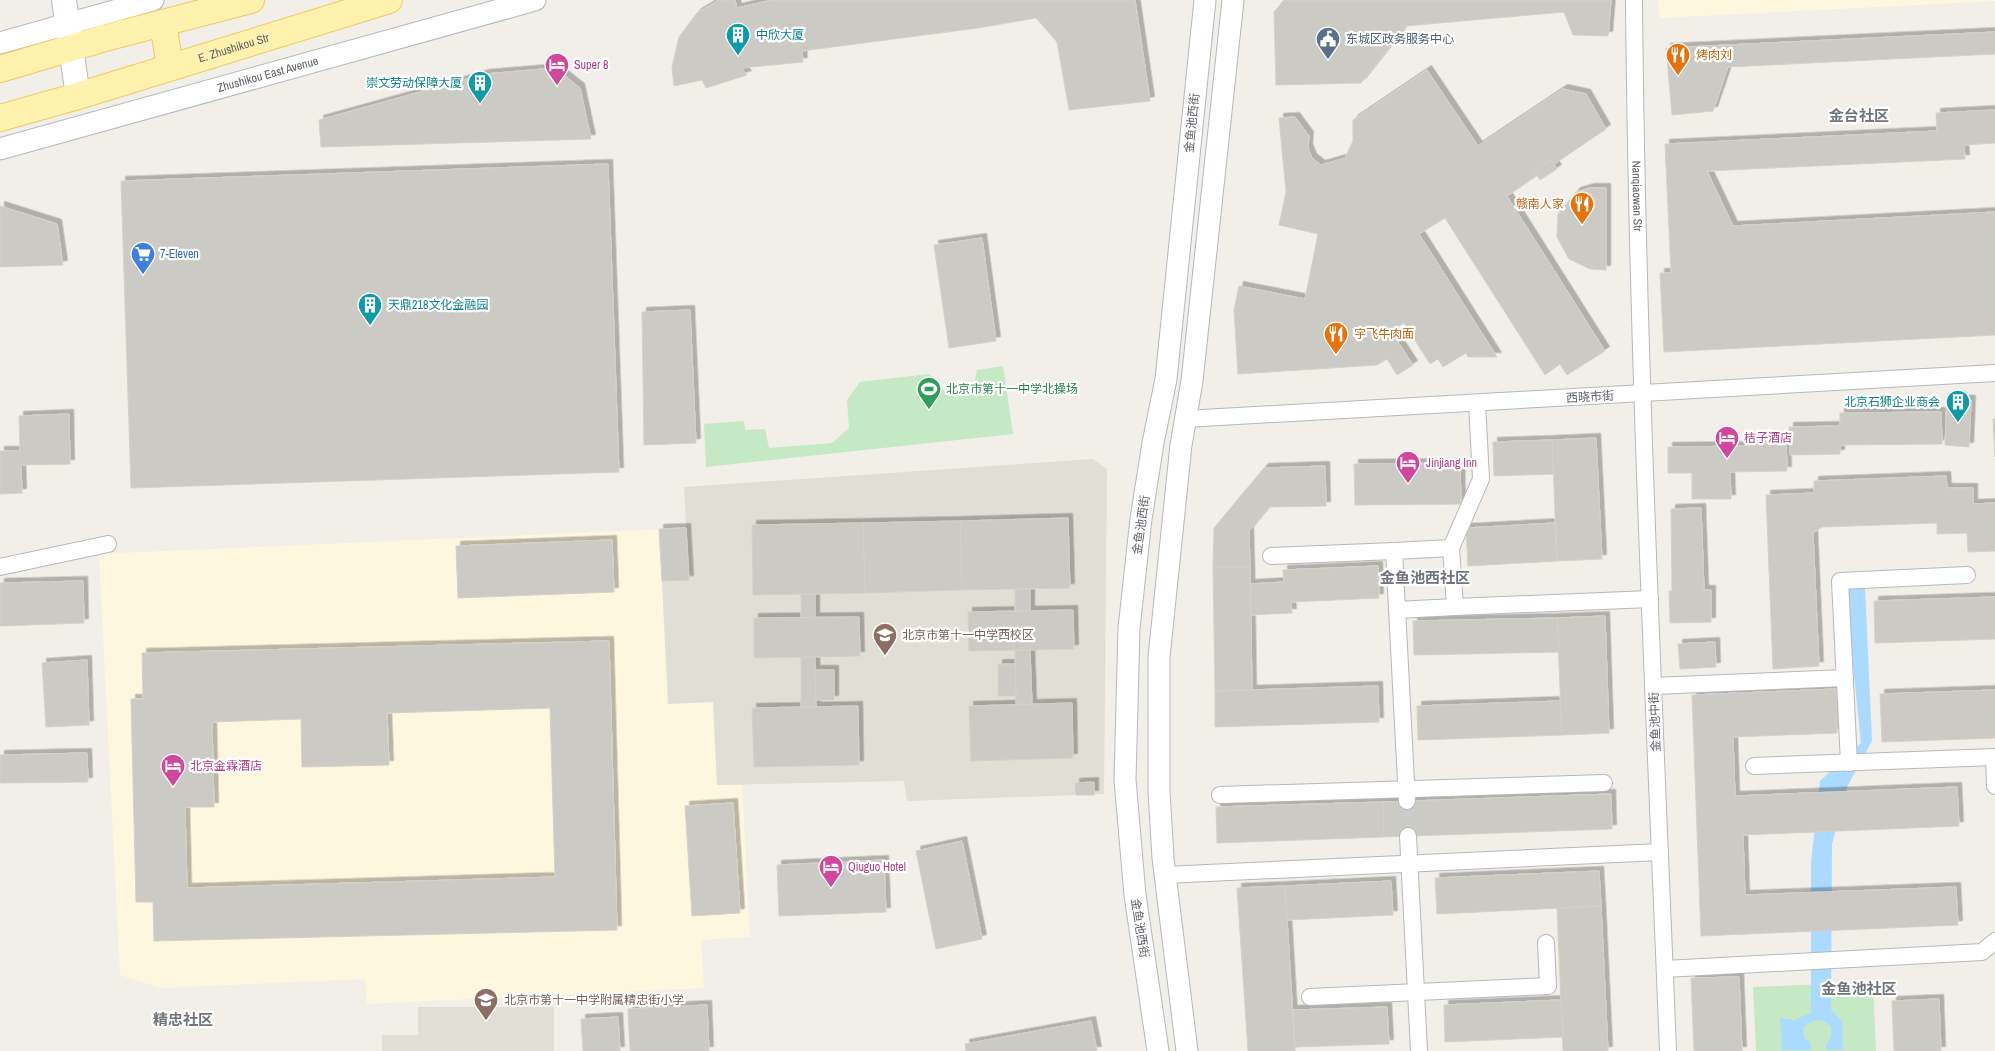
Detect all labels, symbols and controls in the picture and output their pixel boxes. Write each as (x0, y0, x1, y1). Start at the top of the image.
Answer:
building icon: 中欣大厦 (725, 22, 751, 56)
public building icon: 东城区政务服务中心 (1315, 26, 1341, 60)
place label: 中欣大厦 (756, 27, 804, 43)
street label: E. Zhushikou Str (196, 29, 272, 66)
place label: 东城区政务服务中心 (1346, 31, 1454, 47)
restaurant icon: 烤肉刘 (1665, 42, 1691, 76)
place label: 烤肉刘 (1696, 47, 1732, 63)
hotel icon: Super 8 (544, 52, 570, 86)
street label: Zhushikou East Avenue (216, 53, 320, 96)
place label: Super 8 (574, 57, 608, 73)
building icon: 崇文劳动保障大厦 (467, 70, 493, 104)
place label: 崇文劳动保障大厦 (366, 75, 462, 91)
street label: 金鱼池西街 (1181, 92, 1203, 154)
district label: 金台社区 (1829, 105, 1889, 126)
street label: Nanqiaowan Str (1628, 160, 1646, 232)
restaurant icon: 赣南人家 (1569, 191, 1595, 225)
place label: 赣南人家 (1516, 196, 1564, 212)
supermarket icon: 7-Eleven (130, 241, 156, 275)
place label: 7-Eleven (160, 246, 199, 262)
building icon: 天鼎218文化金融园 (357, 292, 383, 326)
place label: 天鼎218文化金融园 (388, 297, 488, 313)
restaurant icon: 宇飞牛肉面 (1323, 321, 1349, 355)
place label: 宇飞牛肉面 (1354, 326, 1414, 342)
sports icon: 北京市第十一中学北操场 (916, 376, 942, 410)
place label: 北京市第十一中学北操场 (946, 381, 1078, 397)
street label: 西晓市街 (1566, 388, 1614, 406)
building icon: 北京石狮企业商会 (1945, 389, 1971, 423)
place label: 北京石狮企业商会 (1844, 394, 1940, 410)
hotel icon: 桔子酒店 (1714, 425, 1740, 459)
place label: 桔子酒店 (1744, 430, 1792, 446)
hotel icon: Jinjiang Inn (1395, 450, 1421, 484)
place label: Jinjiang Inn (1426, 455, 1477, 471)
street label: 金鱼池西街 (1129, 494, 1153, 556)
district label: 金鱼池西社区 (1380, 567, 1470, 588)
school or university icon: 北京市第十一中学西校区 (872, 622, 898, 656)
place label: 北京市第十一中学西校区 (902, 627, 1034, 643)
street label: 金鱼池中街 (1646, 692, 1664, 752)
hotel icon: 北京金霖酒店 (160, 753, 186, 787)
place label: 北京金霖酒店 (190, 758, 262, 774)
hotel icon: Qiuguo Hotel (818, 854, 844, 888)
place label: Qiuguo Hotel (848, 859, 906, 875)
street label: 金鱼池西街 (1127, 897, 1153, 959)
district label: 金鱼池社区 (1821, 978, 1897, 999)
school or university icon: 北京市第十一中学附属精忠街小学 (473, 987, 499, 1021)
place label: 北京市第十一中学附属精忠街小学 (504, 992, 684, 1008)
district label: 精忠社区 (153, 1009, 213, 1030)

